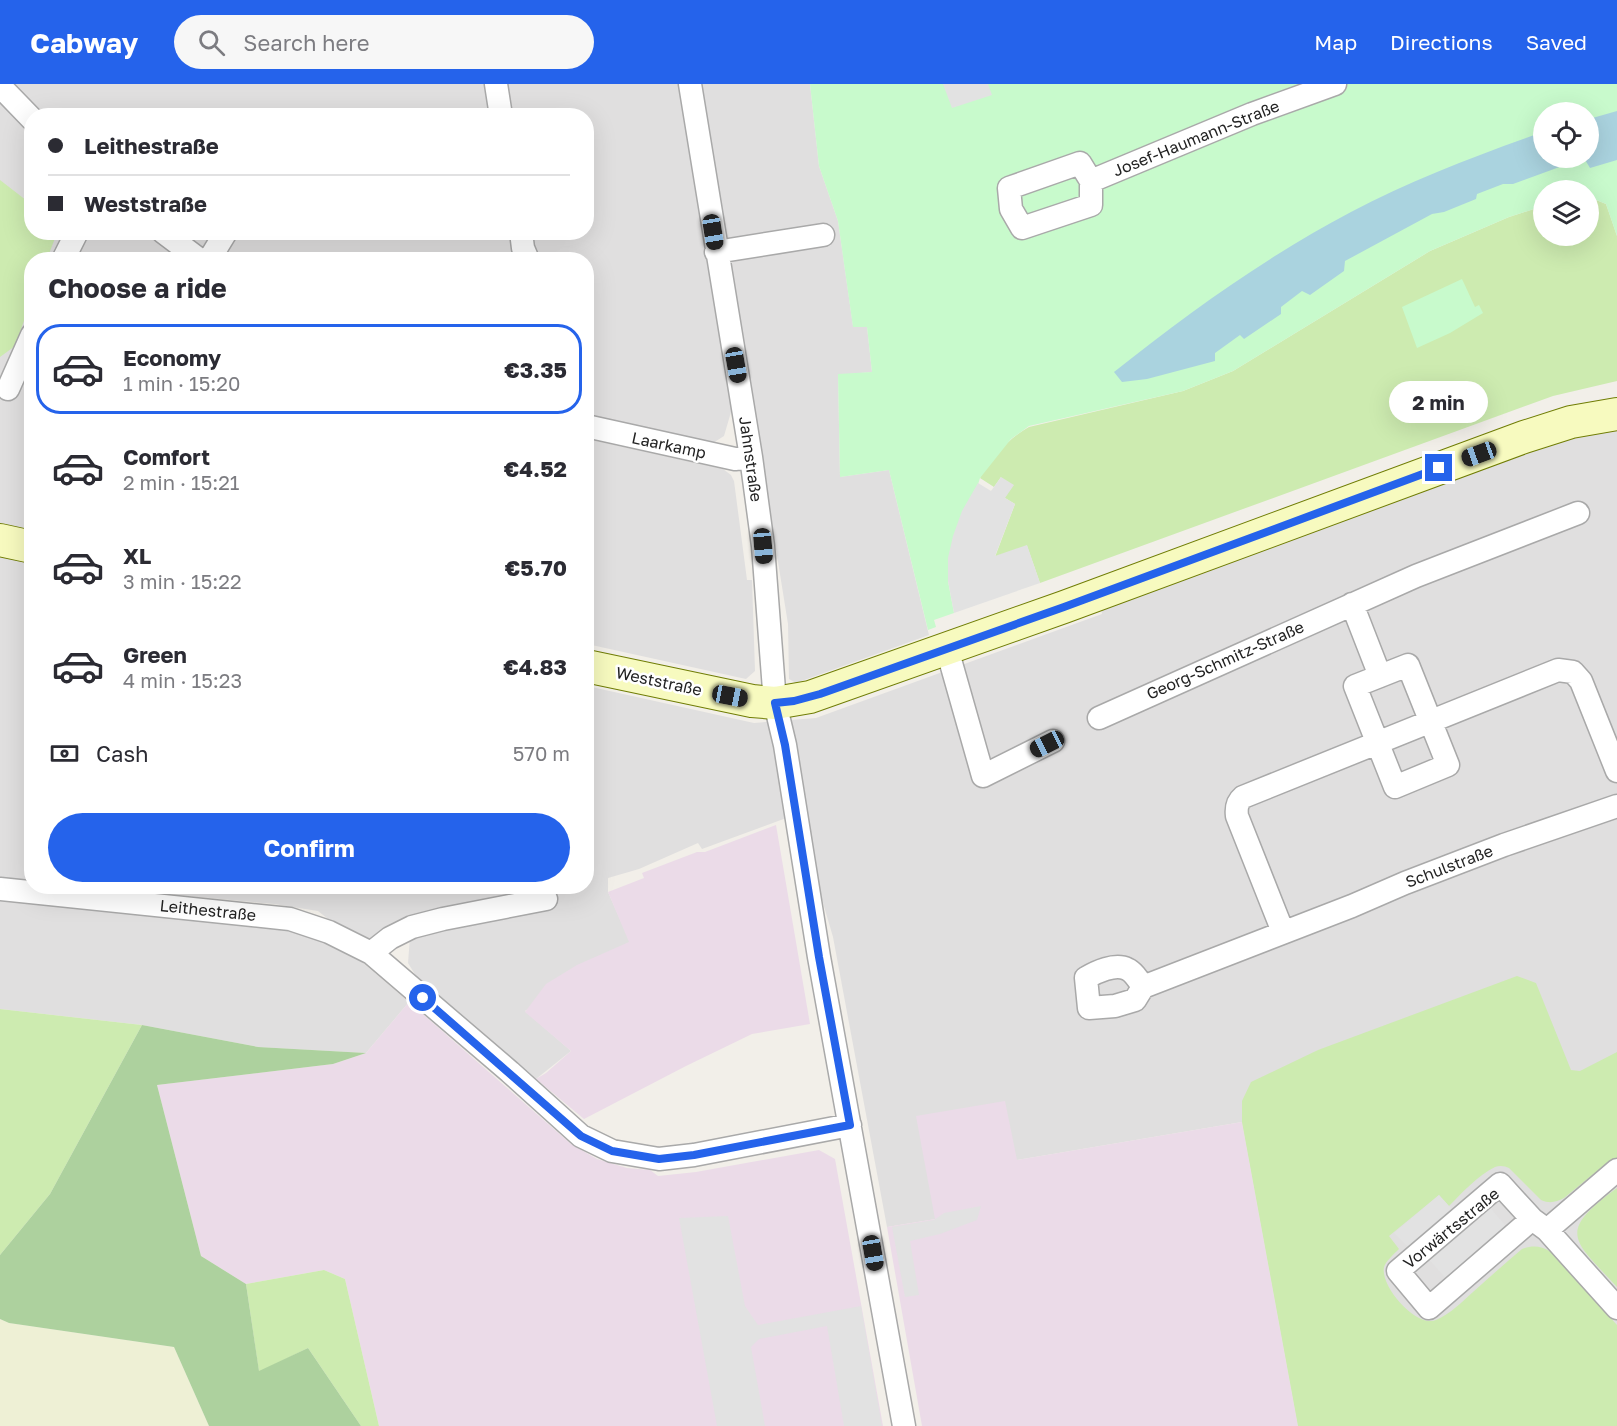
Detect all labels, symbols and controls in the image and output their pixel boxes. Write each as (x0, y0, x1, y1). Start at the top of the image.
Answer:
search box (174, 15, 594, 69)
text: Cabway (30, 26, 138, 59)
icon: search (195, 26, 228, 59)
text: Search here (243, 29, 369, 56)
text: Map (1314, 29, 1357, 55)
text: Directions (1390, 29, 1493, 55)
text: Saved (1526, 29, 1587, 55)
street label: Josef-Haumann-Straße (1110, 95, 1282, 181)
map controls (1533, 102, 1599, 246)
button: locate (1533, 102, 1599, 168)
text: Leithestraße (84, 132, 219, 159)
button: layers (1533, 180, 1599, 246)
text: Weststraße (84, 190, 207, 217)
car (701, 213, 725, 251)
text: Choose a ride (48, 272, 227, 304)
icon: car (51, 342, 105, 396)
text: Economy (123, 344, 221, 371)
car (724, 346, 748, 384)
text: €3.35 (504, 356, 567, 383)
text: 1 min · 15:20 (123, 371, 240, 395)
callout: 2 min (1390, 381, 1488, 423)
text: 2 min (1412, 390, 1465, 414)
street label: Jahnstraße (735, 415, 767, 503)
street label: Laarkamp (630, 427, 708, 463)
car (1459, 439, 1499, 469)
icon: car (51, 441, 105, 495)
text: Comfort (123, 443, 210, 470)
route end (1425, 454, 1452, 481)
text: €4.52 (504, 455, 567, 482)
text: 2 min · 15:21 (123, 470, 240, 494)
car (752, 527, 774, 565)
icon: car (51, 540, 105, 594)
text: XL (123, 542, 151, 569)
text: €5.70 (505, 554, 567, 581)
text: 3 min · 15:22 (123, 569, 242, 593)
street label: Georg-Schmitz-Straße (1143, 616, 1307, 704)
icon: car (51, 639, 105, 693)
text: Green (123, 641, 187, 668)
text: €4.83 (503, 653, 567, 680)
street label: Weststraße (614, 662, 704, 700)
text: 4 min · 15:23 (123, 668, 242, 692)
car (711, 684, 749, 708)
car (1027, 728, 1067, 760)
icon: cash (48, 737, 81, 770)
text: Cash (96, 740, 149, 767)
text: 570 m (513, 741, 570, 765)
button: Confirm (48, 813, 570, 882)
street label: Schulstraße (1402, 840, 1496, 892)
street label: Leithestraße (159, 895, 257, 925)
route start (409, 984, 436, 1011)
street label: Vorwärtsstraße (1399, 1183, 1503, 1273)
car (861, 1234, 885, 1272)

